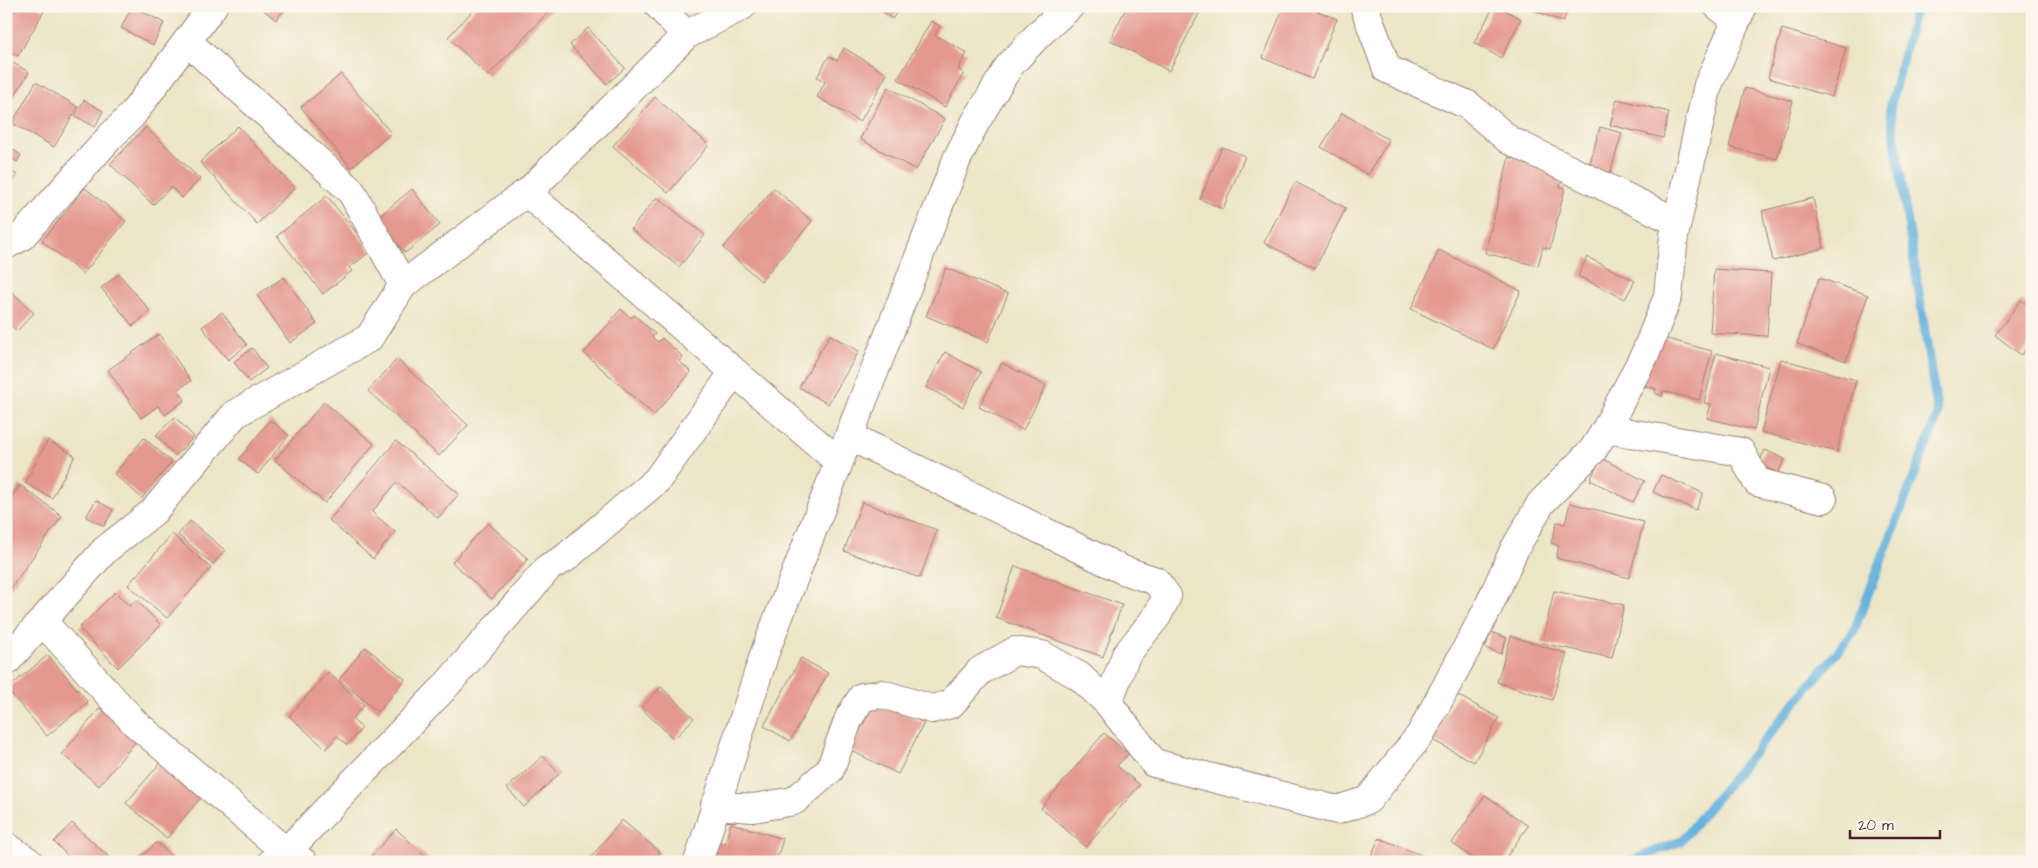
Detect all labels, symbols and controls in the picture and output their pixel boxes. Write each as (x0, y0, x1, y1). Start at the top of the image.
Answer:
scale bar (1850, 808, 1940, 840)
text: 20 m (1858, 815, 1894, 836)

